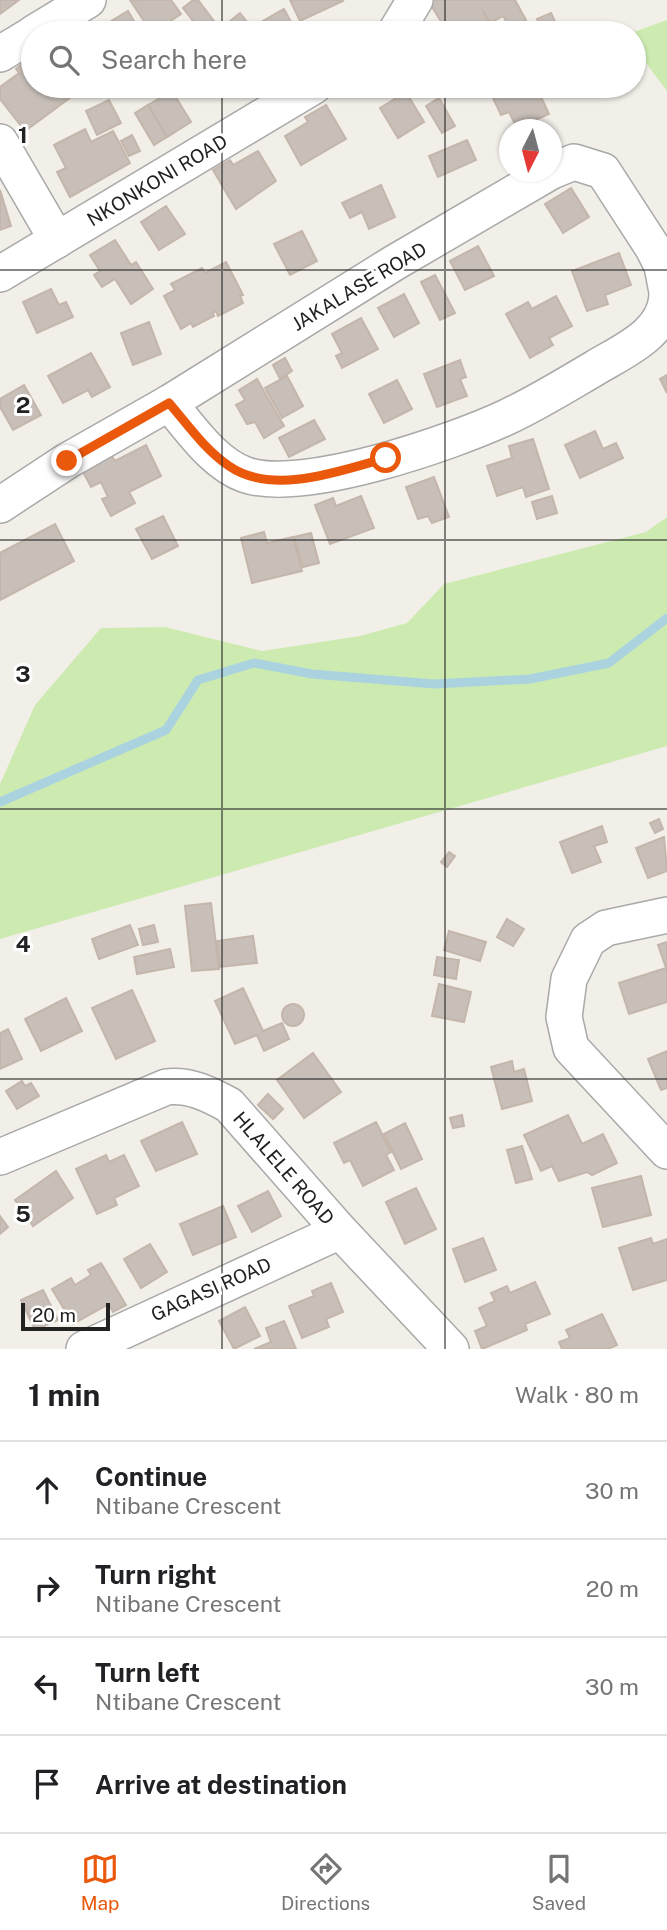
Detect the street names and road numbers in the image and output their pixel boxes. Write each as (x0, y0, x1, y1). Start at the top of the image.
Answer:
street label: NKONKONI ROAD (83, 130, 231, 230)
street label: JAKALASE ROAD (288, 237, 430, 335)
street label: HLALELE ROAD (229, 1107, 339, 1229)
street label: GAGASI ROAD (147, 1253, 275, 1325)

